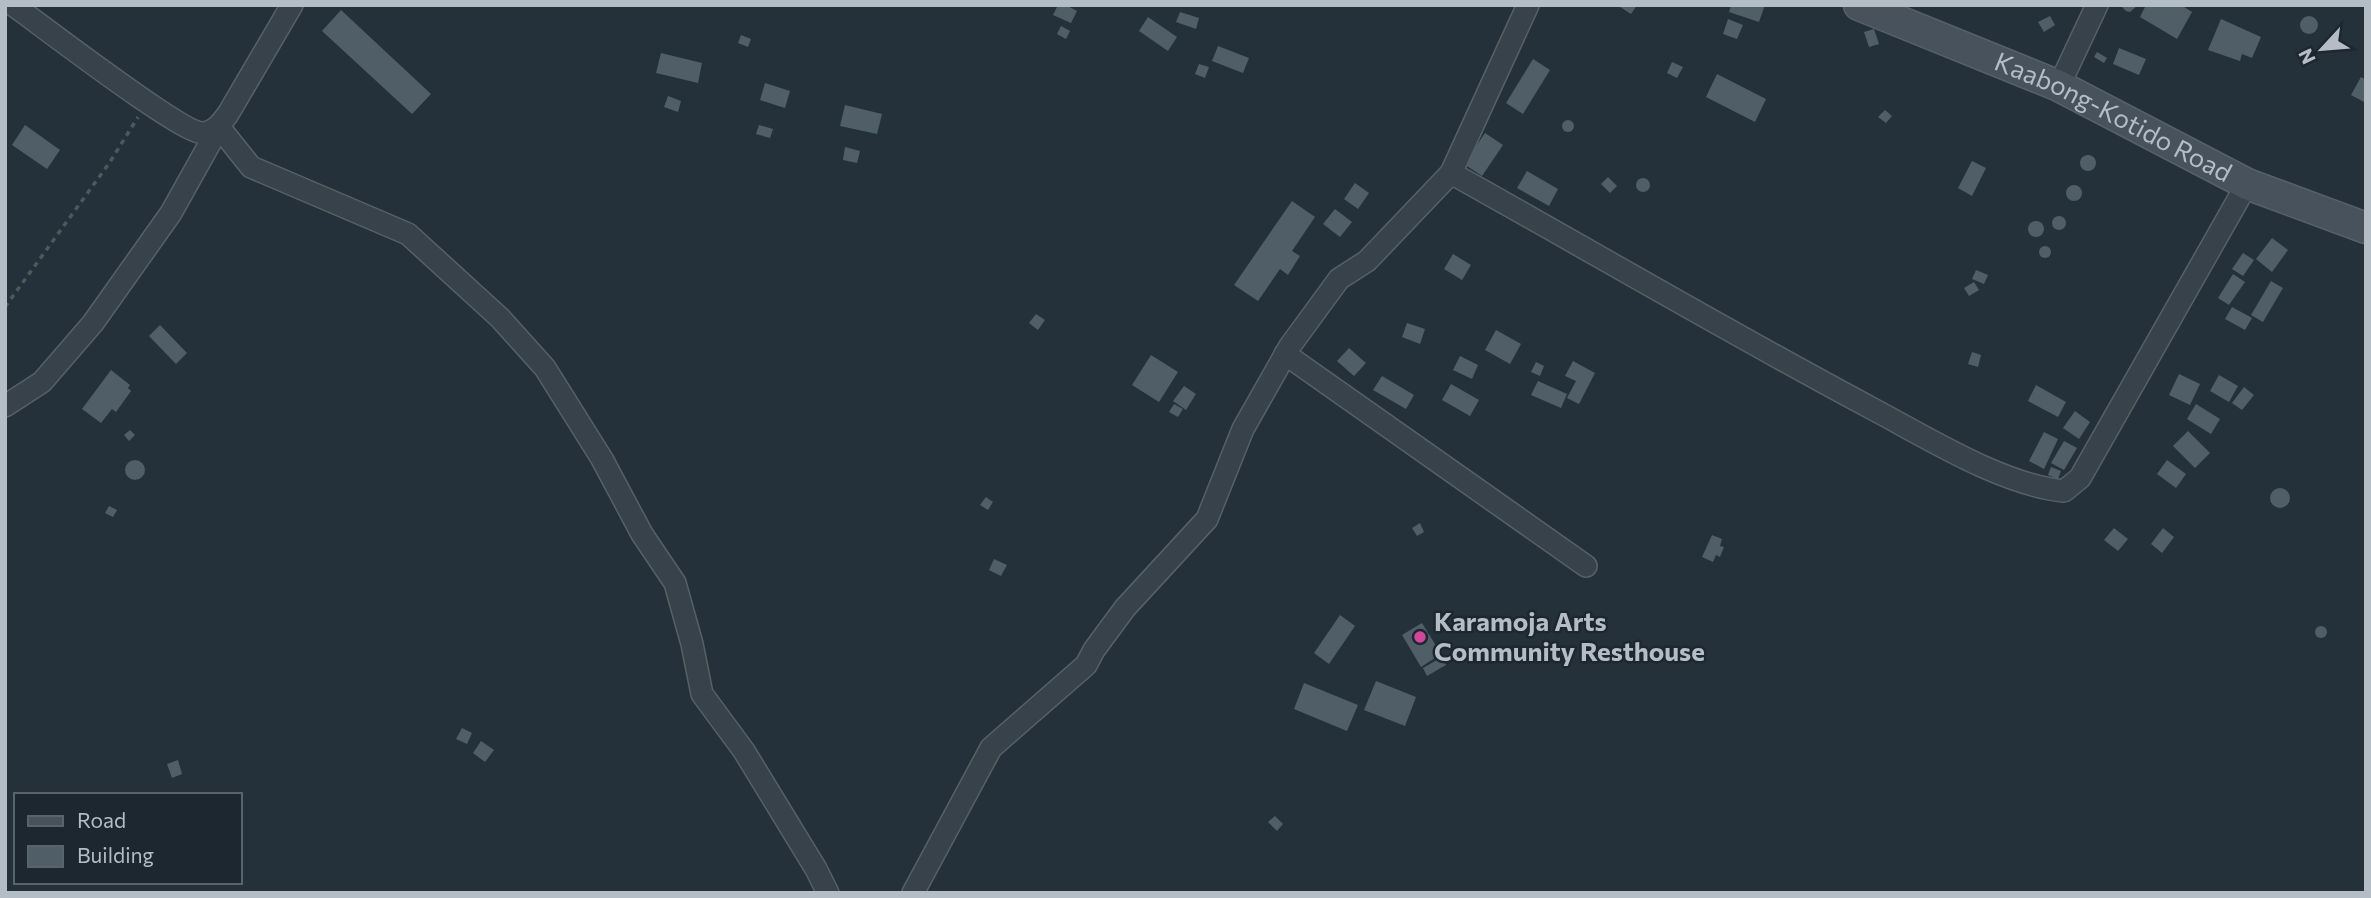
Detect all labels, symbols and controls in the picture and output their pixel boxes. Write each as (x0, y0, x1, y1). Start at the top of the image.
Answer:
north arrow (2287, 14, 2357, 84)
street label: Kaabong-Kotido Road (1991, 45, 2238, 187)
text: N (2293, 45, 2320, 68)
place label: Karamoja Arts Community Resthouse (1434, 605, 1705, 666)
marker: Karamoja Arts Community Resthouse (1412, 629, 1428, 645)
legend (14, 793, 242, 884)
text: Road (77, 807, 126, 832)
text: Building (77, 842, 154, 867)

